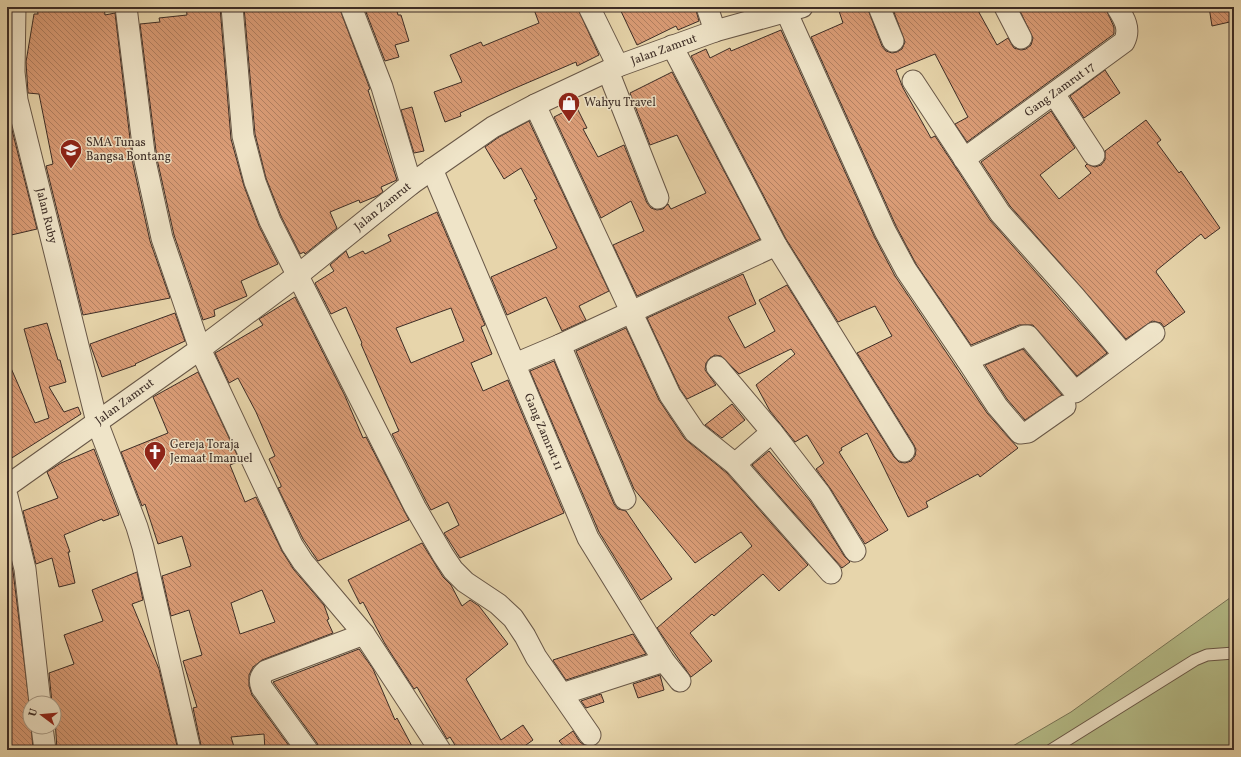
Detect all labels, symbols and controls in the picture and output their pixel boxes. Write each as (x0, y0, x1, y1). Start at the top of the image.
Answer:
street label: Jalan Zamrut (629, 31, 699, 69)
street label: Gang Zamrut 17 (1022, 59, 1099, 121)
shop icon: Wahyu Travel (556, 90, 582, 123)
place label: Wahyu Travel (584, 95, 656, 111)
place label: SMA Tunas Bangsa Bontang (86, 135, 171, 165)
school or university icon: SMA Tunas Bangsa Bontang (58, 137, 84, 170)
street label: Jalan Zamrut (351, 179, 415, 235)
street label: Jalan Ruby (31, 186, 61, 246)
street label: Jalan Zamrut (92, 375, 158, 429)
street label: Gang Zamrut 11 (520, 391, 566, 473)
place label: Gereja Toraja Jemaat Imanuel (170, 437, 253, 467)
church icon: Gereja Toraja Jemaat Imanuel (142, 439, 168, 472)
north arrow (22, 695, 62, 735)
text: U (26, 707, 42, 718)

